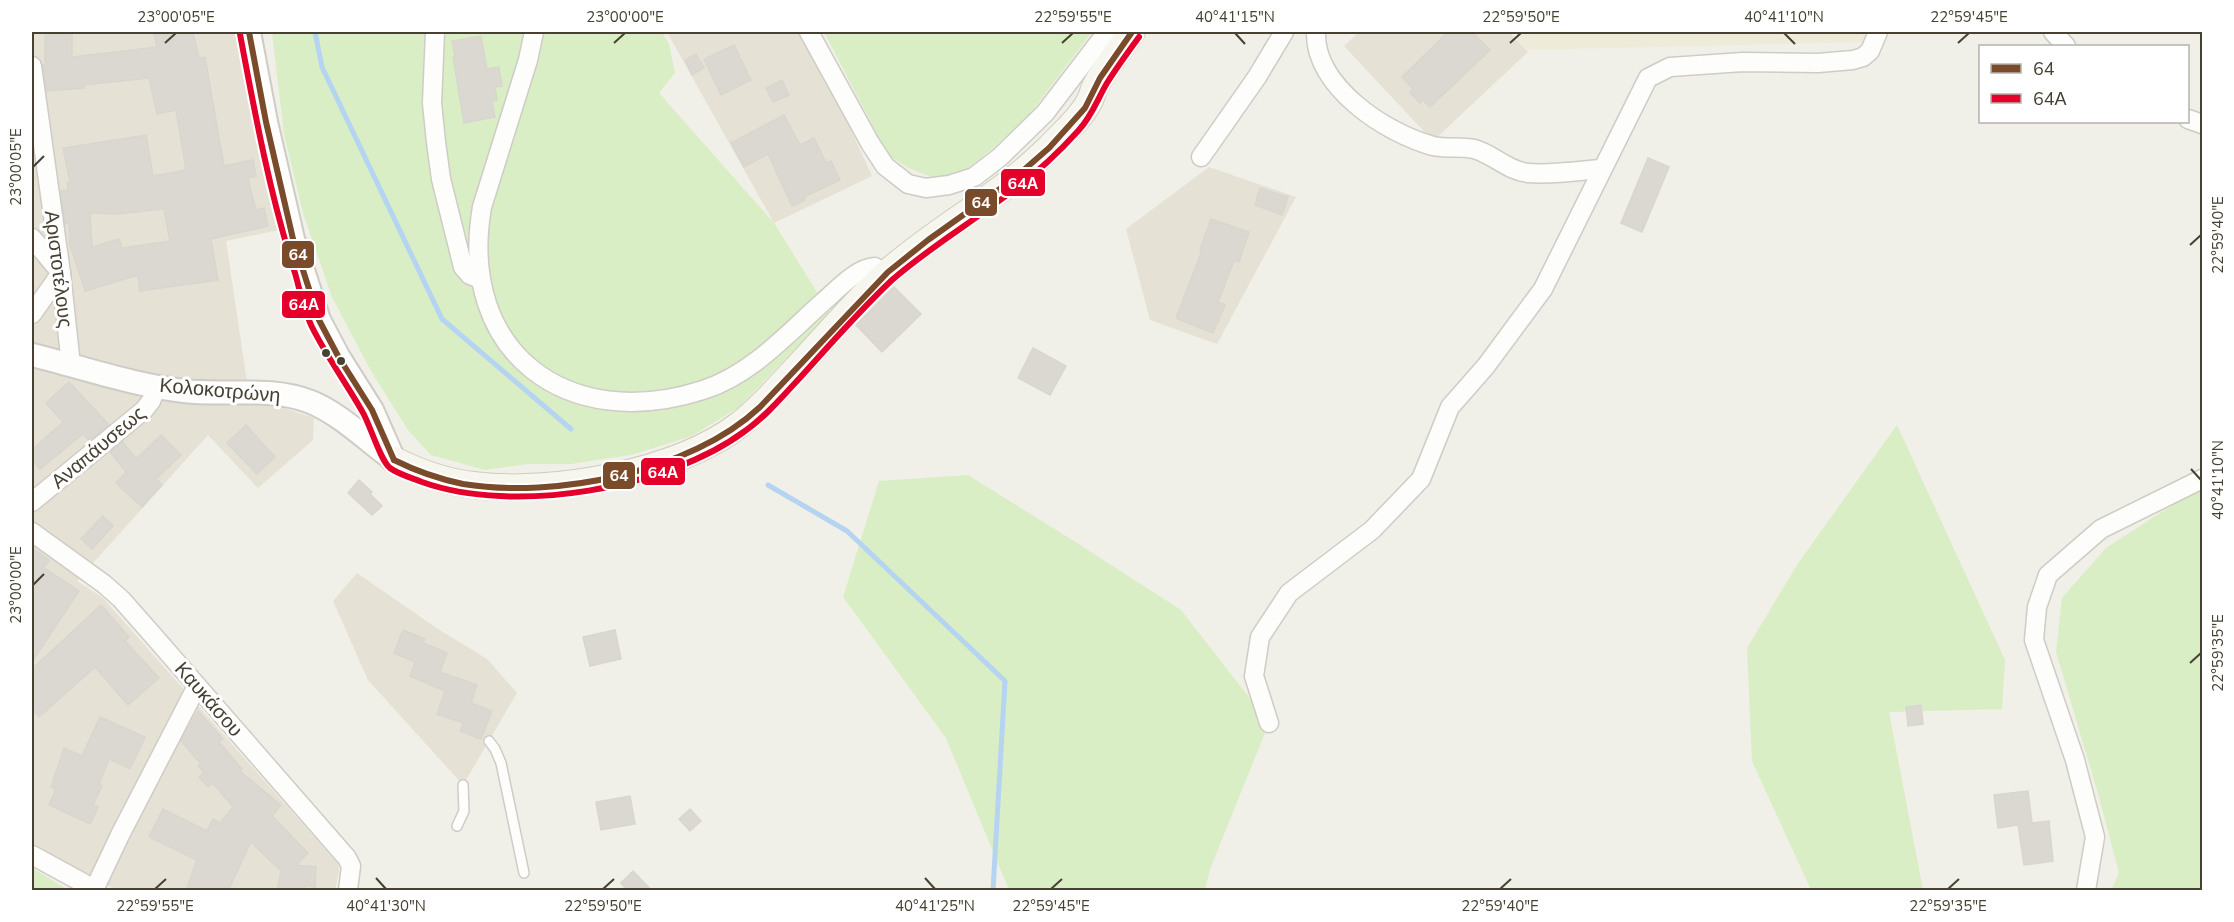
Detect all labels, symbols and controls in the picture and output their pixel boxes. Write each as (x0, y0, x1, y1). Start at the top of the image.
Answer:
text: 23°00'05"E (137, 7, 215, 27)
text: 23°00'00"E (586, 7, 664, 27)
text: 22°59'55"E (1034, 7, 1112, 27)
text: 40°41'15"N (1195, 7, 1275, 27)
text: 22°59'50"E (1482, 7, 1560, 27)
text: 40°41'10"N (1744, 7, 1824, 27)
text: 22°59'45"E (1930, 7, 2008, 27)
legend (1979, 45, 2189, 123)
text: 64 (2033, 57, 2055, 81)
text: 64Α (2033, 87, 2067, 111)
text: 23°00'05"E (6, 128, 26, 206)
line badge: 64Α (1000, 168, 1046, 197)
text: 64Α (1008, 173, 1039, 195)
line badge: 64 (964, 188, 998, 217)
text: 64 (971, 192, 991, 214)
text: 22°59'40"E (2208, 196, 2228, 274)
street label: Αριστοτέλους (38, 209, 79, 330)
line badge: 64 (281, 240, 315, 269)
text: 64 (288, 244, 308, 266)
line badge: 64Α (281, 290, 326, 319)
text: 64Α (289, 294, 320, 316)
unlabelled marker (320, 347, 332, 359)
unlabelled marker (335, 355, 347, 367)
street label: Κολοκοτρώνη (158, 372, 282, 409)
street label: Αναπάυσεως (45, 400, 151, 495)
text: 40°41'10"N (2208, 440, 2228, 520)
line badge: 64Α (640, 457, 686, 486)
line badge: 64 (602, 461, 636, 490)
text: 64Α (648, 462, 679, 484)
text: 64 (609, 465, 629, 487)
text: 23°00'00"E (6, 546, 26, 624)
text: 22°59'35"E (2208, 614, 2228, 692)
street label: Καυκάσου (168, 656, 249, 743)
text: 22°59'55"E (116, 896, 194, 916)
text: 40°41'30"N (346, 896, 426, 916)
text: 22°59'50"E (564, 896, 642, 916)
text: 40°41'25"N (895, 896, 975, 916)
text: 22°59'45"E (1012, 896, 1090, 916)
text: 22°59'40"E (1461, 896, 1539, 916)
text: 22°59'35"E (1909, 896, 1987, 916)

